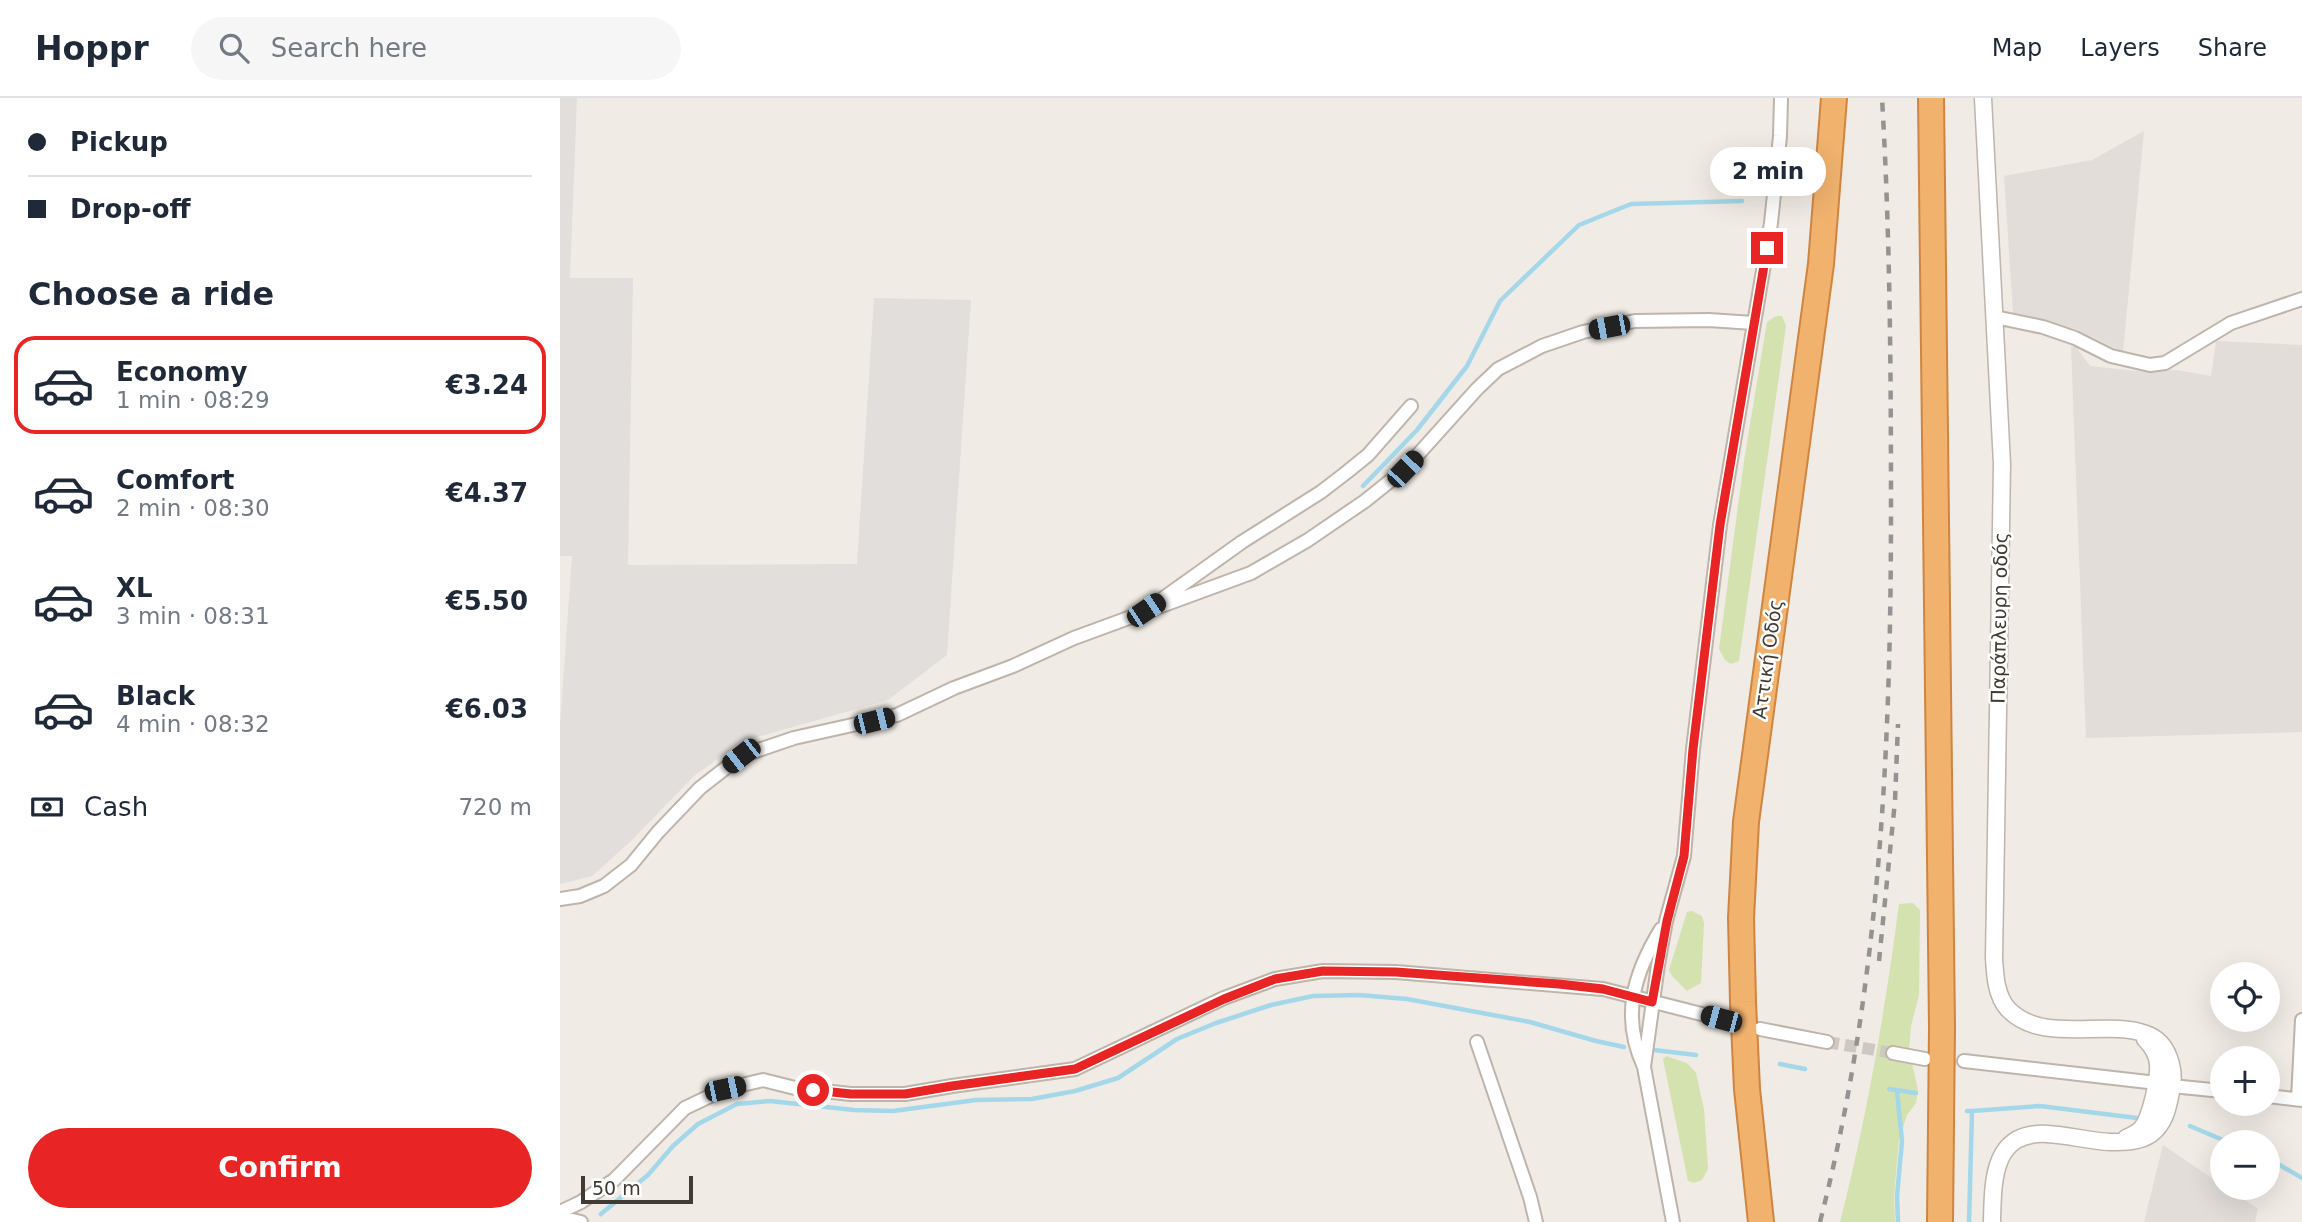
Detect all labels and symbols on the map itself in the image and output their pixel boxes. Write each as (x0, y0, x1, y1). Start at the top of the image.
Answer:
callout: 2 min (1709, 146, 1825, 195)
route end (1751, 232, 1783, 264)
car (1587, 313, 1632, 341)
car (1383, 447, 1428, 491)
street label: Παράπλευρη οδός (1987, 532, 2011, 704)
car (1123, 590, 1170, 630)
street label: Αττική Οδός (1748, 598, 1786, 720)
car (852, 706, 897, 736)
car (718, 735, 765, 777)
car (1698, 1003, 1745, 1035)
car (703, 1074, 748, 1104)
route start (797, 1074, 829, 1106)
scale bar (581, 1173, 693, 1205)

